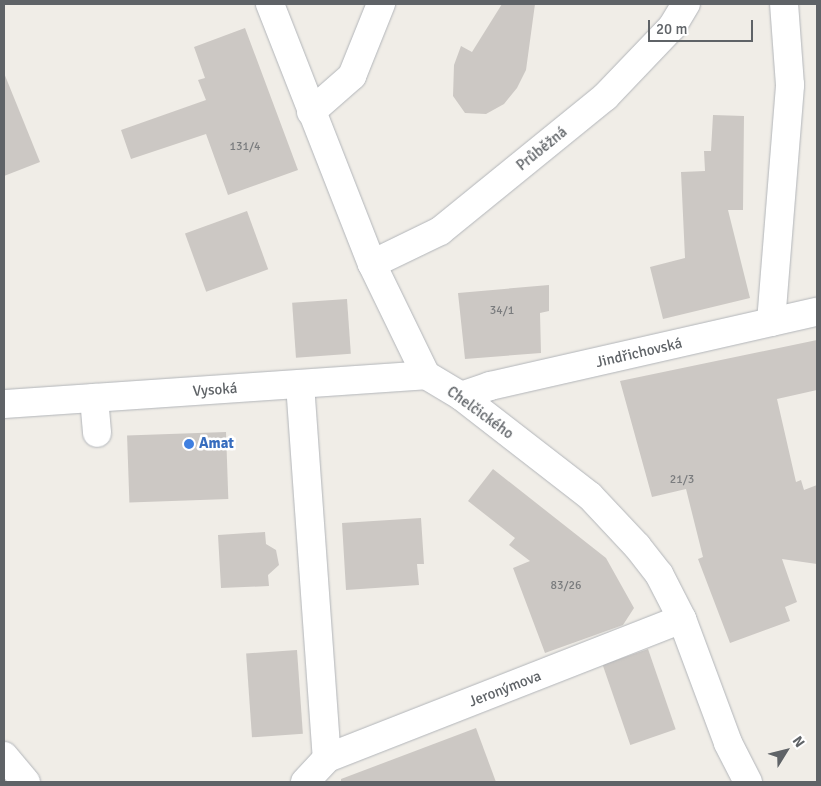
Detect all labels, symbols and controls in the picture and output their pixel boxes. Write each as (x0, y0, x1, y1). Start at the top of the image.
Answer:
scale bar (651, 10, 756, 42)
text: 20 m (656, 20, 687, 38)
street label: Průběžná (513, 123, 571, 175)
house number: 131/4 (230, 140, 260, 154)
house number: 34/1 (490, 304, 514, 318)
street label: Jindřichovská (594, 334, 684, 372)
street label: Vysoká (192, 379, 238, 401)
street label: Chelčického (443, 383, 517, 443)
place label: Amat (199, 435, 234, 453)
marker: Amat (183, 438, 195, 450)
house number: 21/3 (670, 473, 694, 487)
house number: 83/26 (551, 579, 581, 593)
street label: Jeronýmova (466, 667, 544, 711)
north arrow (761, 726, 811, 776)
text: N (789, 733, 808, 751)

